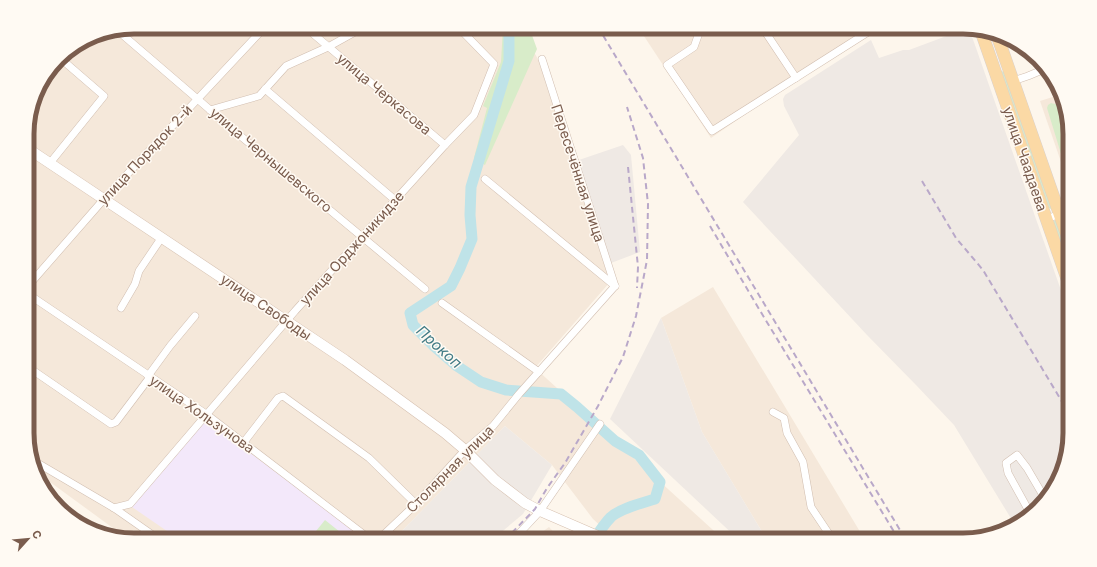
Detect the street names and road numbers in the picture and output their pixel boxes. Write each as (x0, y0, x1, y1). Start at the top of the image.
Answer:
street label: улица Черкасова (334, 49, 435, 138)
street label: улица Порядок 2-й (94, 101, 195, 208)
street label: Пересечённая улица (548, 102, 609, 244)
street label: улица Чернышевского (207, 103, 336, 216)
street label: улица Чаадаева (1000, 104, 1051, 214)
street label: улица Орджоникидзе (296, 187, 407, 308)
street label: улица Свободы (218, 270, 315, 343)
street label: улица Хользунова (147, 371, 258, 456)
street label: Столярная улица (402, 421, 497, 516)

